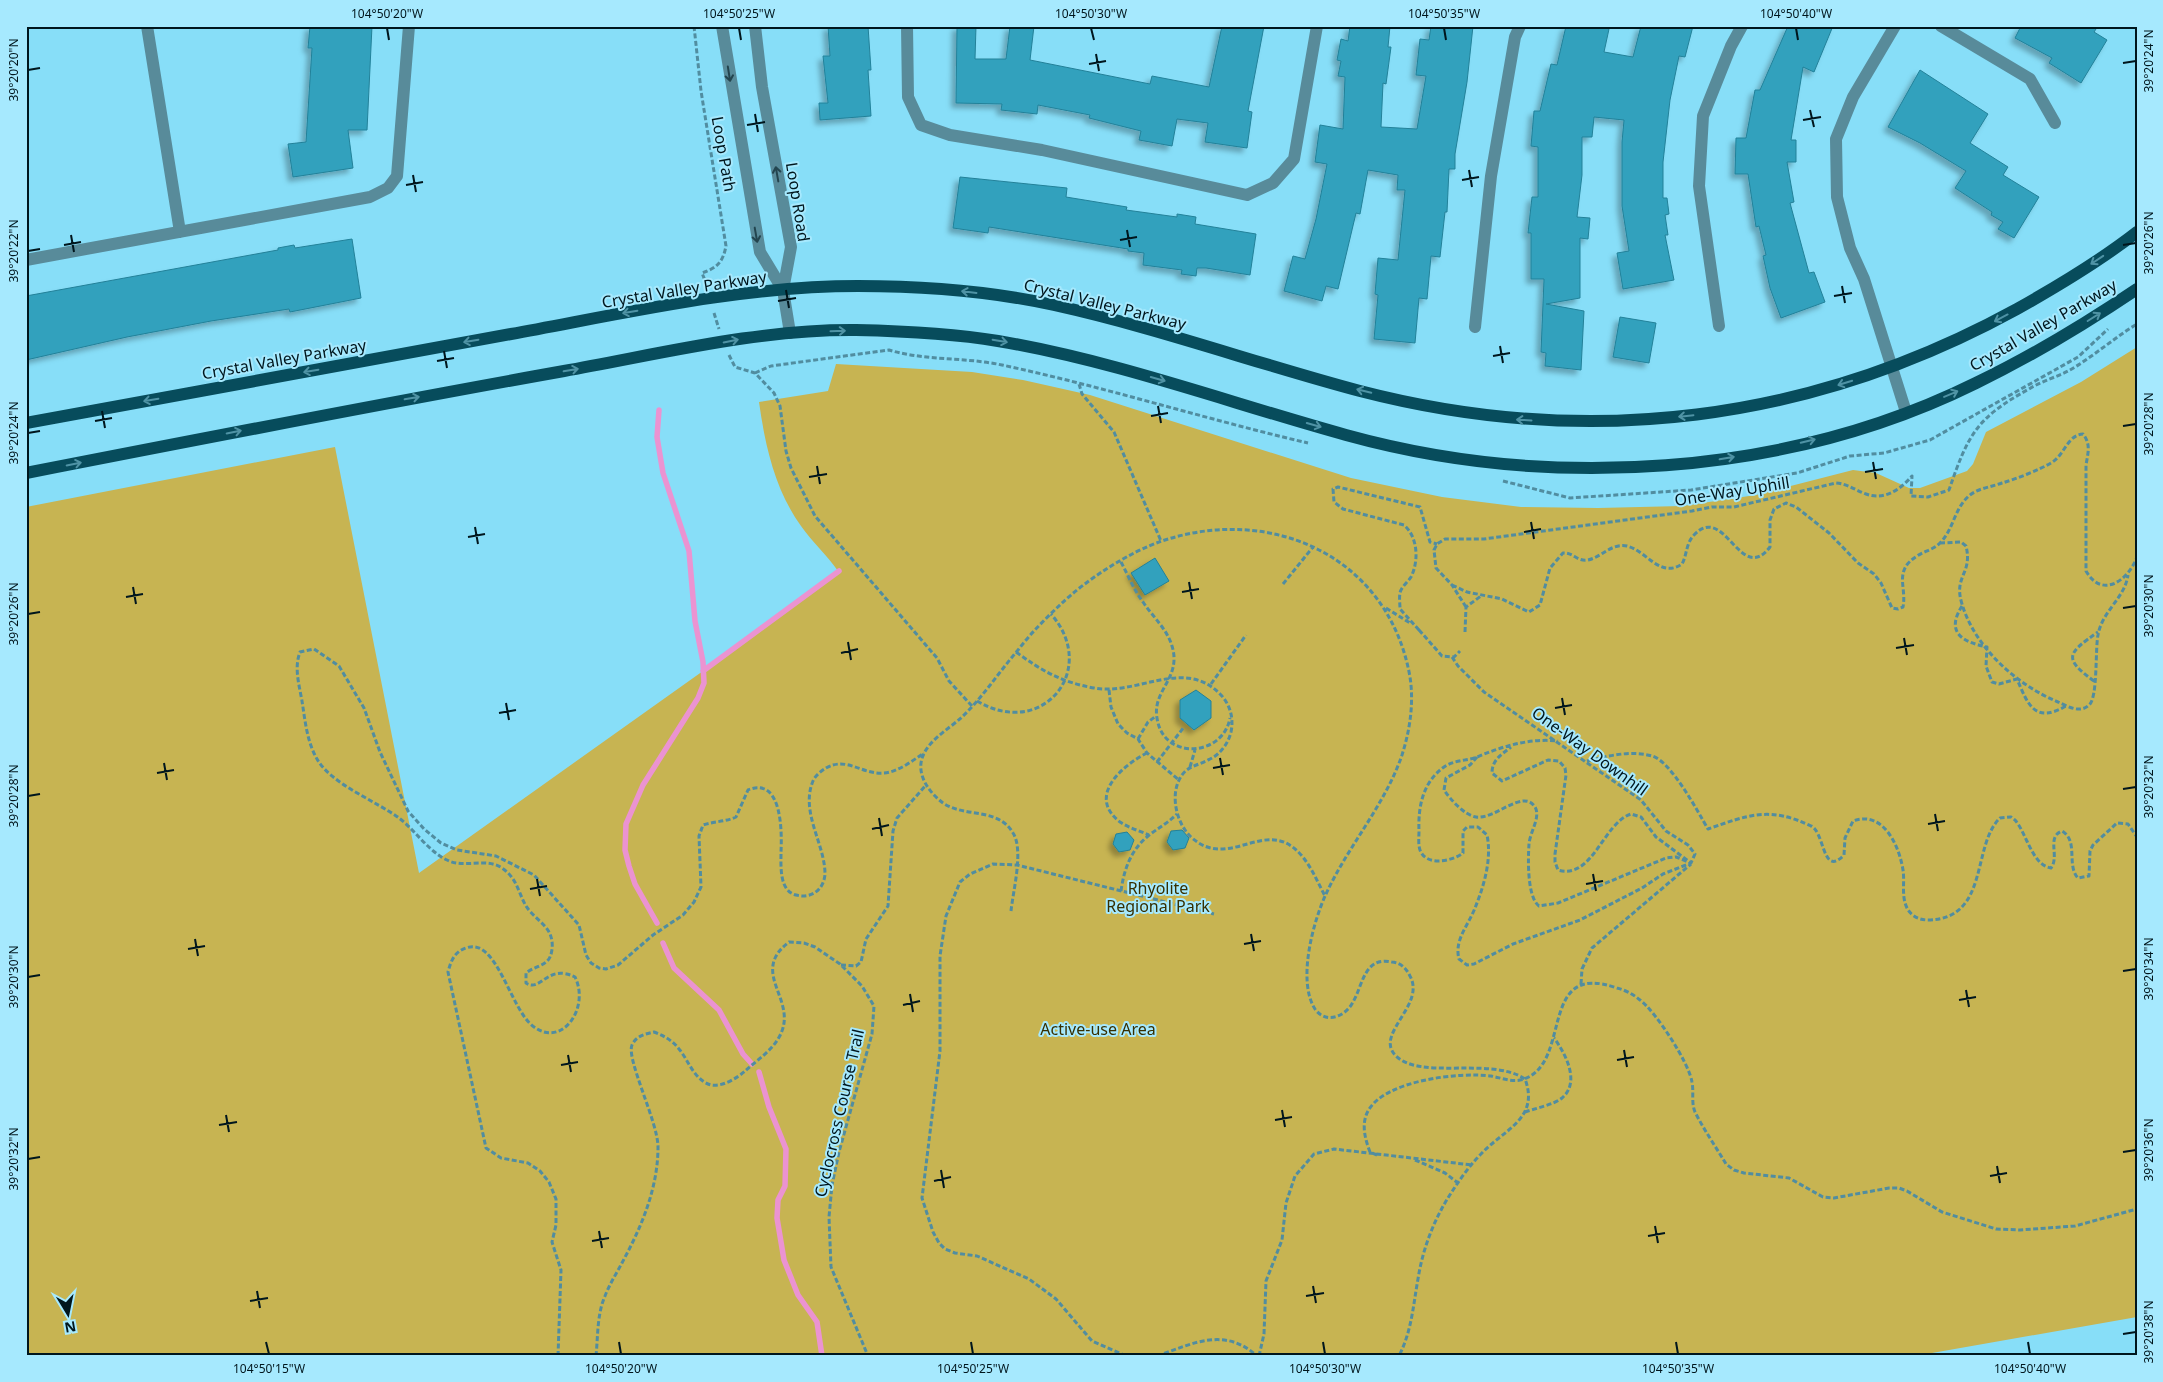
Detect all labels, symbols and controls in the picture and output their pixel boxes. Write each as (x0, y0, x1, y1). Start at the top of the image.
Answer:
text: 104°50'20"W (351, 5, 423, 22)
text: 104°50'25"W (703, 5, 775, 22)
text: 104°50'30"W (1055, 5, 1127, 22)
text: 104°50'35"W (1408, 5, 1480, 22)
text: 104°50'40"W (1760, 5, 1832, 22)
text: 39°20'24"N (2140, 29, 2157, 93)
text: 39°20'20"N (5, 38, 22, 102)
one-way arrow (724, 66, 734, 82)
street label: Loop Path (707, 115, 741, 193)
street label: Loop Road (781, 161, 815, 243)
one-way arrow (772, 166, 782, 182)
text: 39°20'26"N (2140, 211, 2157, 275)
text: 39°20'22"N (5, 219, 22, 283)
one-way arrow (752, 226, 762, 242)
one-way arrow (2090, 255, 2104, 265)
street label: Crystal Valley Parkway (600, 265, 769, 313)
street label: Crystal Valley Parkway (1021, 273, 1189, 335)
street label: Crystal Valley Parkway (1965, 273, 2121, 376)
one-way arrow (962, 287, 978, 297)
one-way arrow (623, 308, 639, 318)
one-way arrow (2086, 312, 2100, 322)
one-way arrow (1993, 313, 2008, 323)
one-way arrow (830, 326, 846, 336)
street label: Crystal Valley Parkway (200, 334, 369, 384)
one-way arrow (723, 336, 739, 345)
one-way arrow (463, 337, 479, 347)
one-way arrow (992, 337, 1008, 347)
one-way arrow (563, 364, 579, 374)
one-way arrow (303, 366, 319, 376)
one-way arrow (1150, 375, 1166, 385)
one-way arrow (1837, 379, 1853, 389)
one-way arrow (1356, 386, 1372, 396)
one-way arrow (1943, 389, 1958, 399)
text: 39°20'28"N (2140, 392, 2157, 456)
one-way arrow (403, 393, 419, 403)
one-way arrow (143, 395, 159, 405)
text: 39°20'24"N (5, 401, 22, 465)
one-way arrow (1678, 411, 1694, 421)
one-way arrow (1516, 415, 1532, 424)
one-way arrow (1306, 421, 1322, 431)
one-way arrow (225, 427, 241, 437)
one-way arrow (1799, 436, 1815, 446)
one-way arrow (1719, 452, 1735, 462)
one-way arrow (66, 459, 82, 468)
street label: One-Way Uphill (1673, 471, 1791, 511)
text: 39°20'30"N (2140, 574, 2157, 638)
text: 39°20'26"N (5, 582, 22, 646)
street label: One-Way Downhill (1528, 701, 1652, 801)
text: 39°20'32"N (2140, 755, 2157, 819)
text: 39°20'28"N (5, 764, 22, 828)
park label: Rhyolite Regional Park (1106, 877, 1210, 917)
text: 39°20'34"N (2140, 937, 2157, 1001)
text: 39°20'30"N (5, 945, 22, 1009)
park label: Active-use Area (1040, 1018, 1156, 1040)
street label: Cyclocross Course Trail (809, 1027, 869, 1199)
text: 39°20'36"N (2140, 1118, 2157, 1182)
text: 39°20'32"N (5, 1127, 22, 1191)
north arrow (42, 1290, 92, 1340)
text: 39°20'38"N (2140, 1300, 2157, 1364)
text: N (63, 1317, 78, 1338)
text: 104°50'15"W (233, 1360, 305, 1377)
text: 104°50'20"W (585, 1360, 657, 1377)
text: 104°50'25"W (937, 1360, 1009, 1377)
text: 104°50'30"W (1289, 1360, 1361, 1377)
text: 104°50'35"W (1642, 1360, 1714, 1377)
text: 104°50'40"W (1994, 1360, 2066, 1377)

